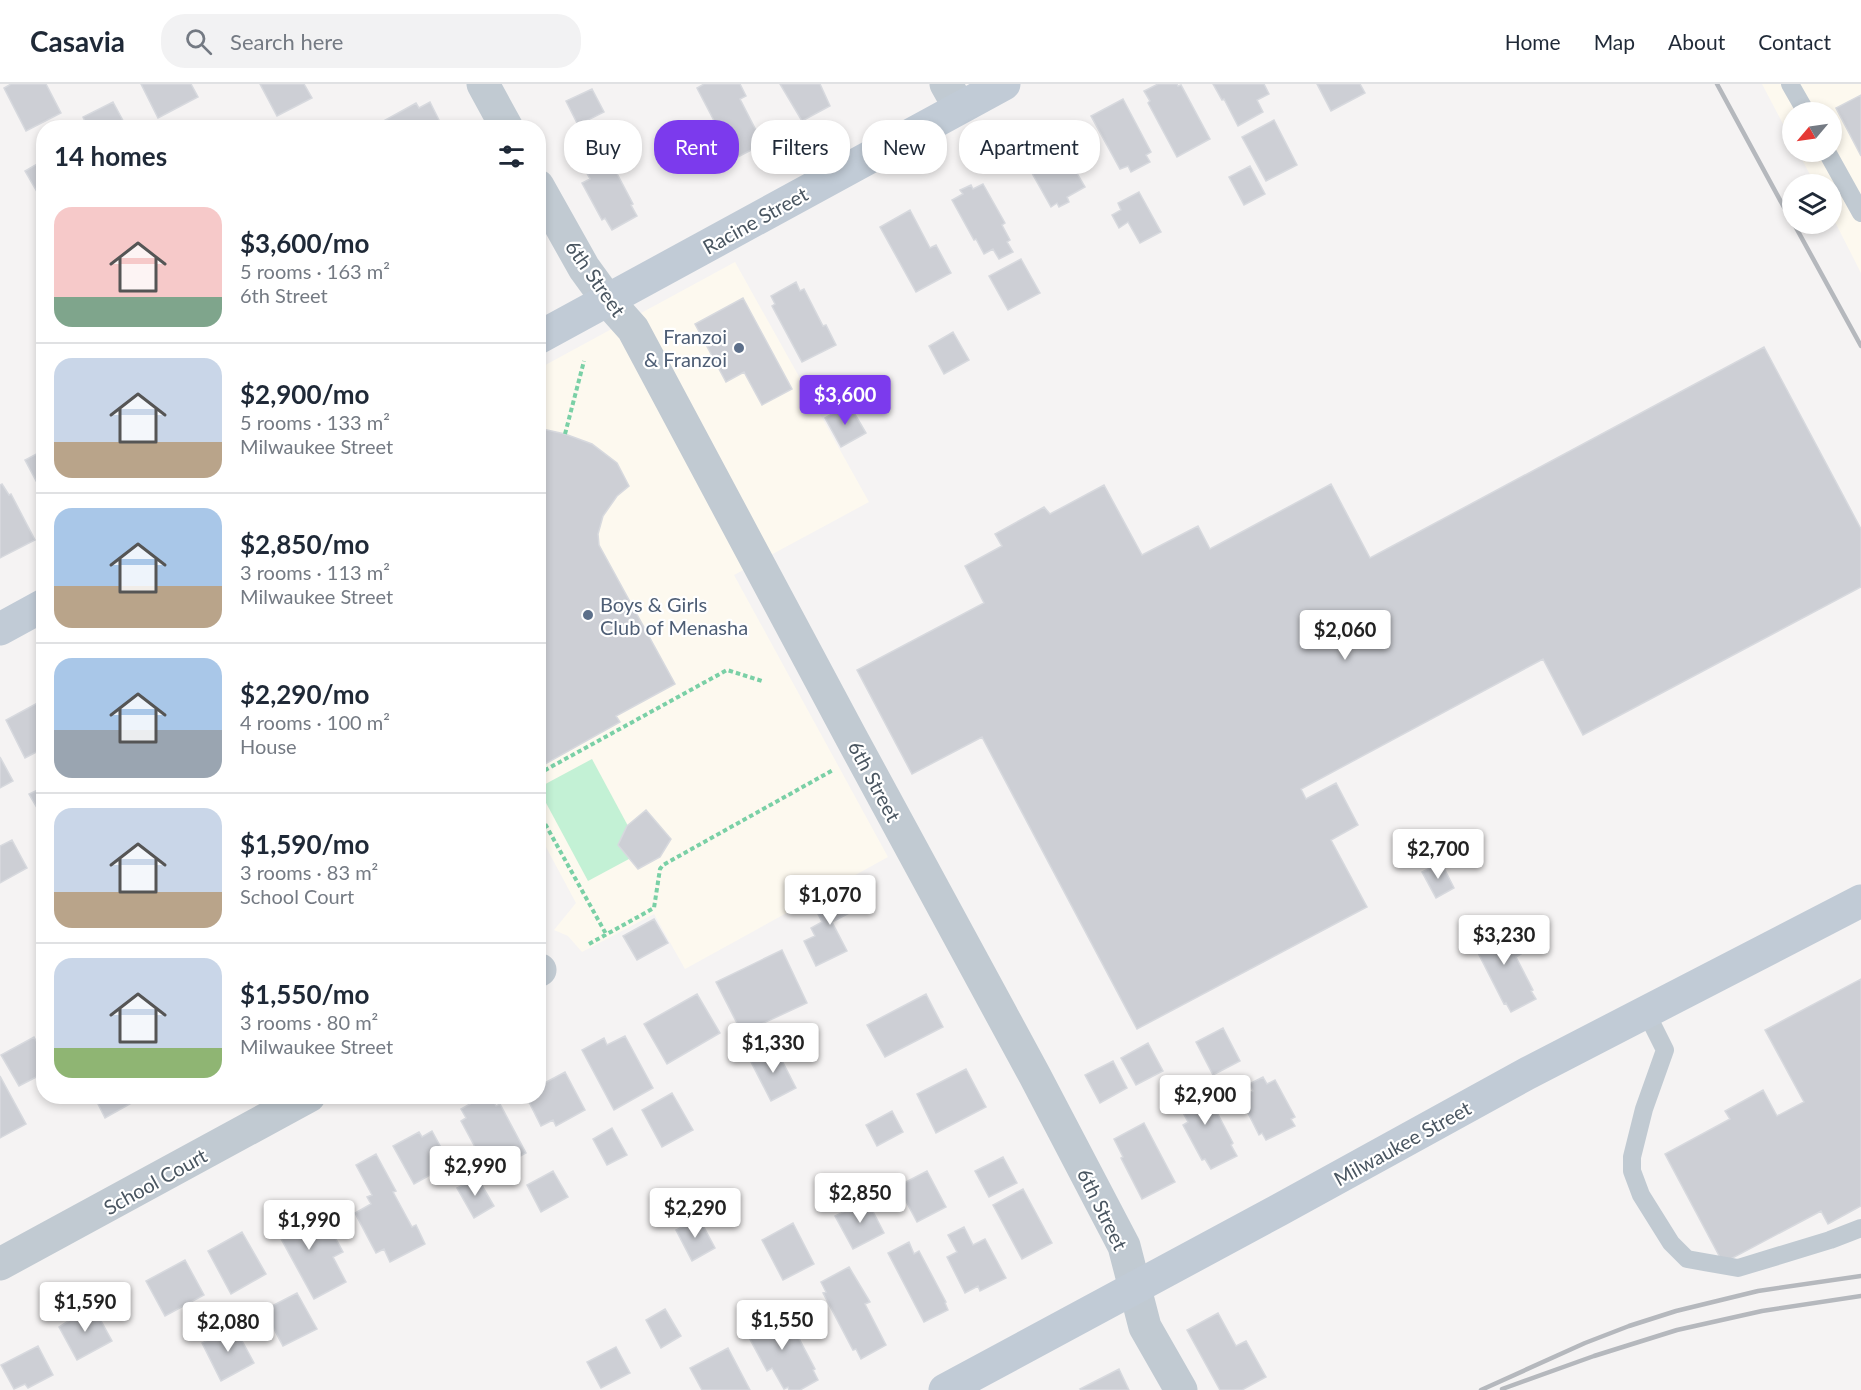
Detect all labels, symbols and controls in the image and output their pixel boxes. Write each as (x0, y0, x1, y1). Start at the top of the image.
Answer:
search box (161, 14, 581, 68)
text: Casavia (30, 24, 125, 58)
icon: search (182, 25, 215, 58)
text: Search here (230, 28, 344, 55)
text: Home (1505, 29, 1561, 54)
text: Map (1594, 29, 1635, 54)
text: About (1668, 29, 1725, 54)
text: Contact (1758, 29, 1831, 54)
north arrow (1782, 102, 1842, 162)
map controls (1782, 102, 1842, 234)
chip: Buy (564, 120, 642, 174)
chip: Rent (654, 120, 739, 174)
chip: Filters (751, 120, 850, 174)
chip: New (862, 120, 947, 174)
chip: Apartment (959, 120, 1100, 174)
text: 14 homes (54, 140, 167, 172)
icon: filters (495, 140, 528, 173)
button: layers (1782, 174, 1842, 234)
street label: Racine Street (698, 181, 812, 259)
text: $3,600/mo (240, 227, 370, 259)
icon: home (102, 231, 174, 303)
street label: 6th Street (561, 235, 631, 321)
text: 5 rooms · 163 m² (240, 259, 390, 283)
text: 6th Street (240, 283, 328, 307)
place label: Franzoi & Franzoi (644, 324, 727, 371)
marker: Franzoi & Franzoi (732, 341, 746, 355)
pin: $3,600 (796, 375, 894, 426)
text: $2,900/mo (240, 378, 370, 410)
icon: home (102, 382, 174, 454)
text: $3,600 (814, 382, 876, 406)
text: 5 rooms · 133 m² (240, 410, 390, 434)
text: Milwaukee Street (240, 434, 393, 458)
text: $2,850/mo (240, 528, 370, 560)
icon: home (102, 532, 174, 604)
text: 3 rooms · 113 m² (240, 560, 390, 584)
text: Milwaukee Street (240, 584, 393, 608)
place label: Boys & Girls Club of Menasha (600, 592, 748, 639)
marker: Boys & Girls Club of Menasha (581, 608, 595, 622)
pin: $2,060 (1296, 610, 1394, 661)
text: $2,060 (1314, 617, 1376, 641)
text: $2,290/mo (240, 678, 370, 710)
icon: home (102, 682, 174, 754)
text: 4 rooms · 100 m² (240, 710, 390, 734)
text: House (240, 734, 297, 758)
street label: 6th Street (844, 737, 906, 825)
text: $1,590/mo (240, 828, 370, 860)
pin: $2,700 (1389, 829, 1487, 880)
icon: home (102, 832, 174, 904)
text: $2,700 (1407, 836, 1469, 860)
text: 3 rooms · 83 m² (240, 860, 378, 884)
pin: $1,070 (781, 875, 879, 926)
text: $1,070 (799, 882, 861, 906)
text: School Court (240, 884, 354, 908)
pin: $3,230 (1455, 915, 1553, 966)
text: $3,230 (1473, 922, 1535, 946)
text: $1,550/mo (240, 978, 370, 1010)
icon: home (102, 982, 174, 1054)
text: 3 rooms · 80 m² (240, 1010, 378, 1034)
pin: $1,330 (724, 1023, 822, 1074)
text: $1,330 (742, 1030, 804, 1054)
text: Milwaukee Street (240, 1034, 393, 1058)
pin: $2,900 (1156, 1075, 1254, 1126)
text: $2,900 (1174, 1082, 1236, 1106)
street label: Milwaukee Street (1329, 1095, 1475, 1191)
street label: School Court (99, 1143, 211, 1219)
pin: $2,990 (426, 1146, 524, 1197)
text: $2,990 (444, 1153, 506, 1177)
street label: 6th Street (1073, 1164, 1133, 1254)
pin: $2,850 (811, 1173, 909, 1224)
text: $2,850 (829, 1180, 891, 1204)
pin: $2,290 (646, 1188, 744, 1239)
text: $2,290 (664, 1195, 726, 1219)
pin: $1,990 (260, 1200, 358, 1251)
text: $1,990 (278, 1207, 340, 1231)
pin: $1,590 (36, 1282, 134, 1333)
text: $1,590 (54, 1289, 116, 1313)
pin: $1,550 (733, 1300, 831, 1351)
pin: $2,080 (179, 1302, 277, 1353)
text: $1,550 (751, 1307, 813, 1331)
text: $2,080 (197, 1309, 259, 1333)

